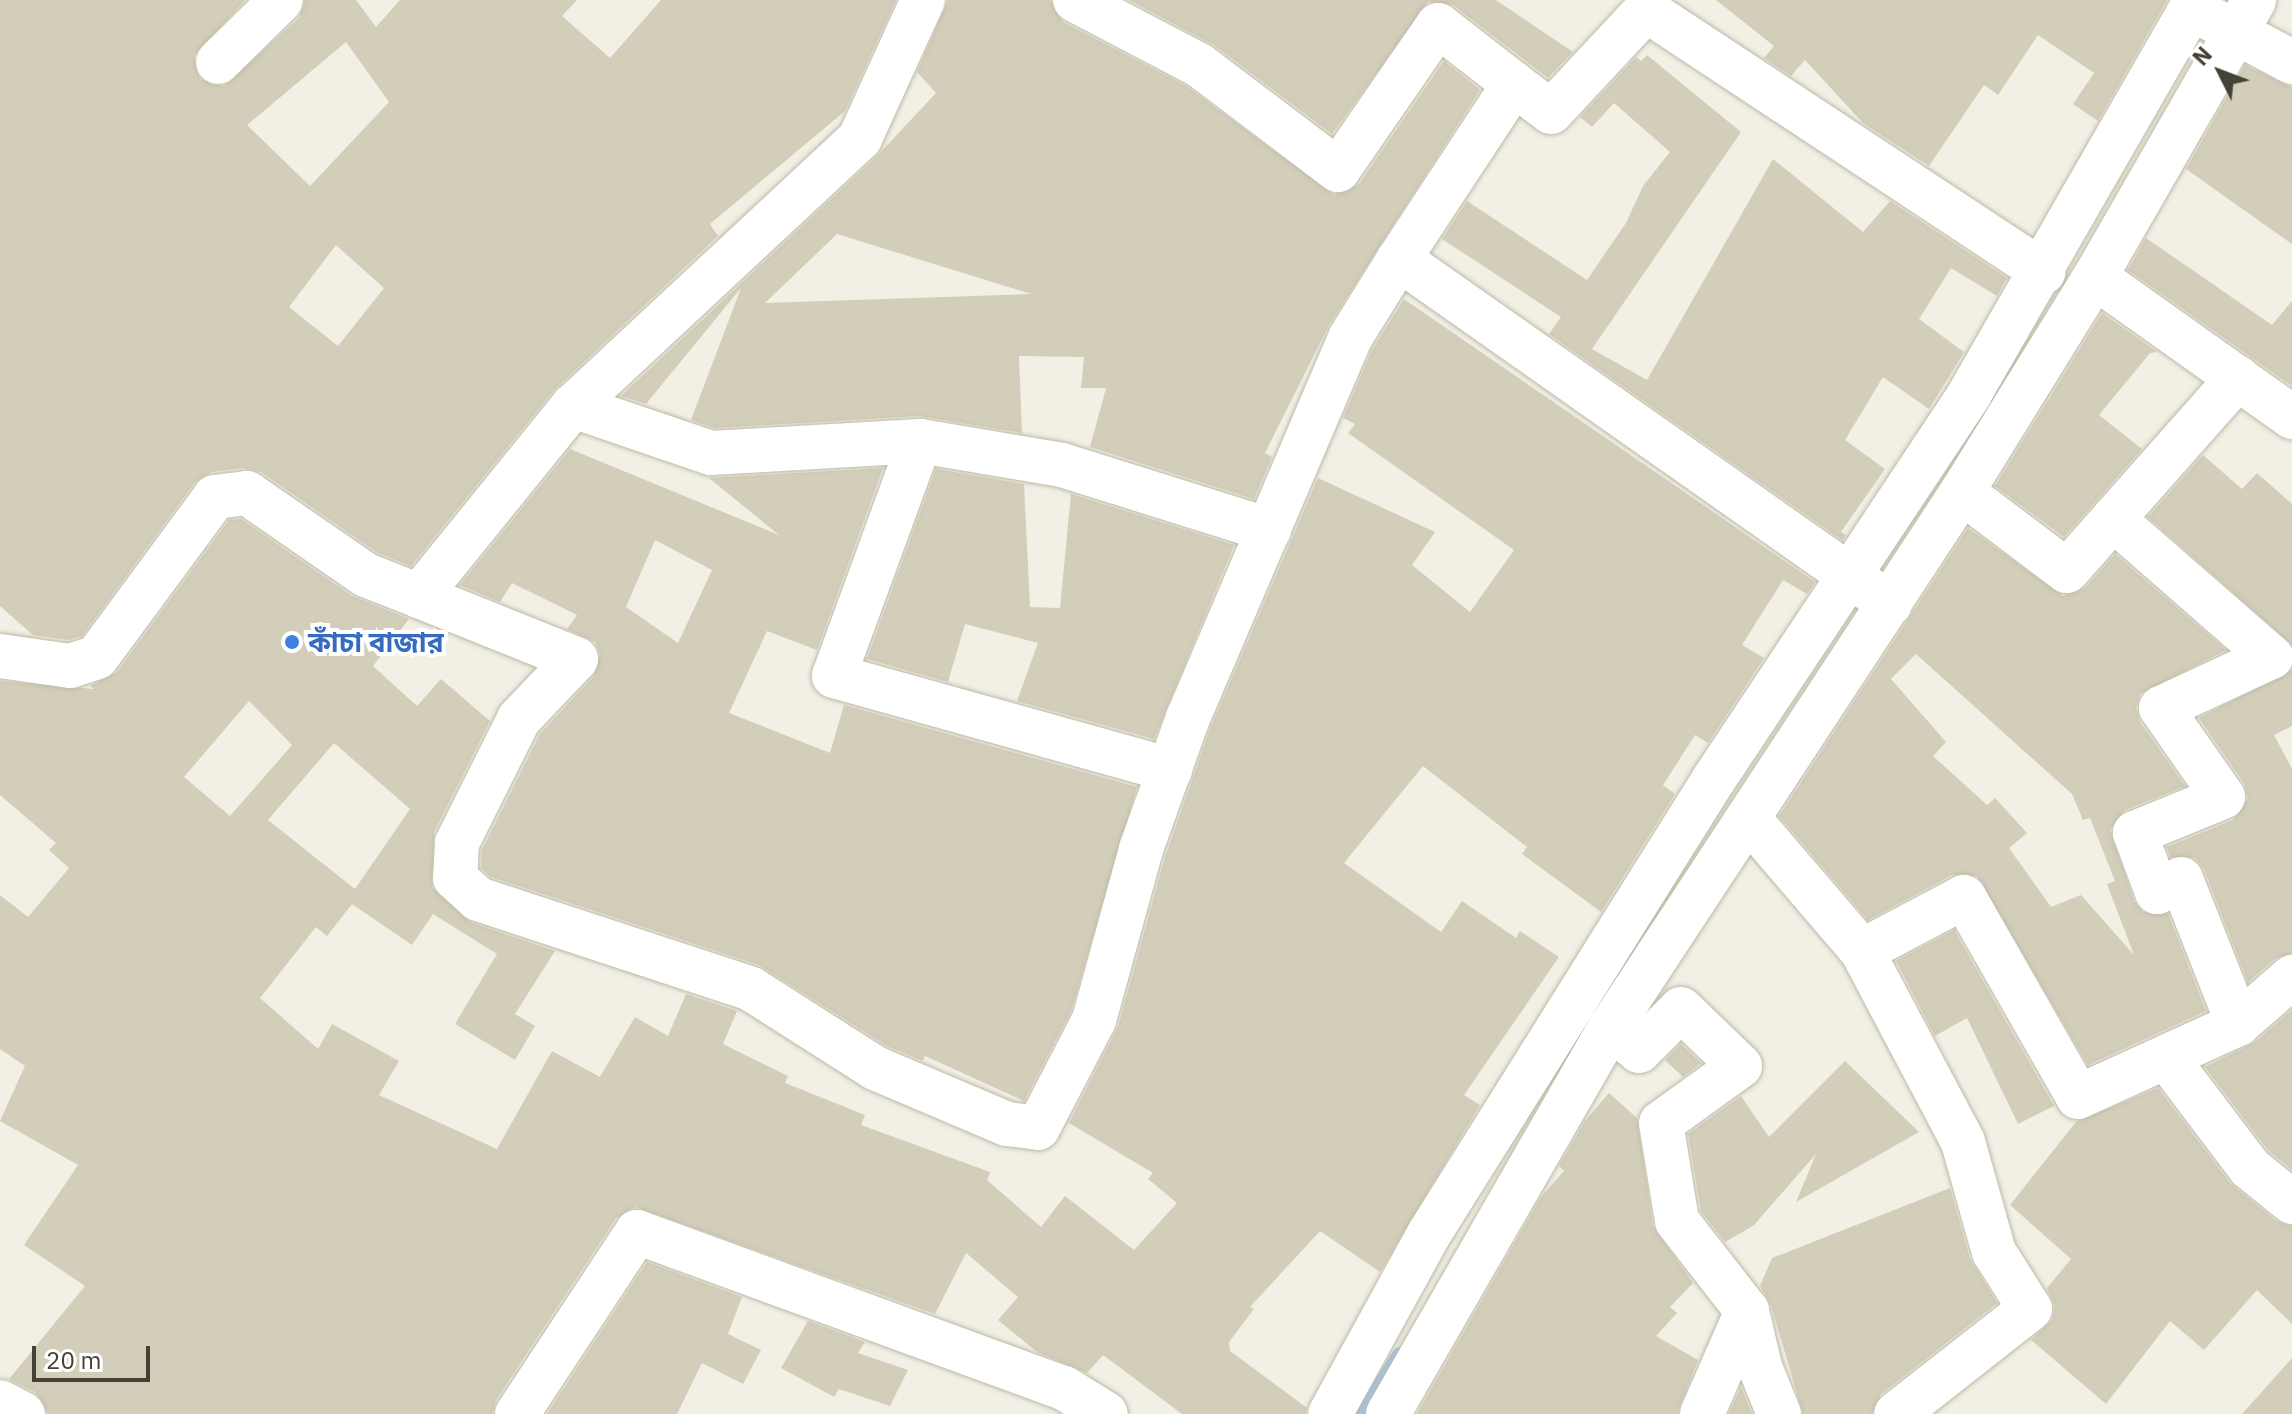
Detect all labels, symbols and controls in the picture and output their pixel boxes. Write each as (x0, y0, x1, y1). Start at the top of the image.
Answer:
north arrow (2180, 32, 2260, 112)
text: N (2186, 40, 2218, 71)
place label: কাঁচা বাজার (308, 625, 444, 659)
marker: কাঁচা বাজার (283, 633, 301, 651)
scale bar (36, 1330, 154, 1380)
text: 20 m (46, 1344, 101, 1376)

